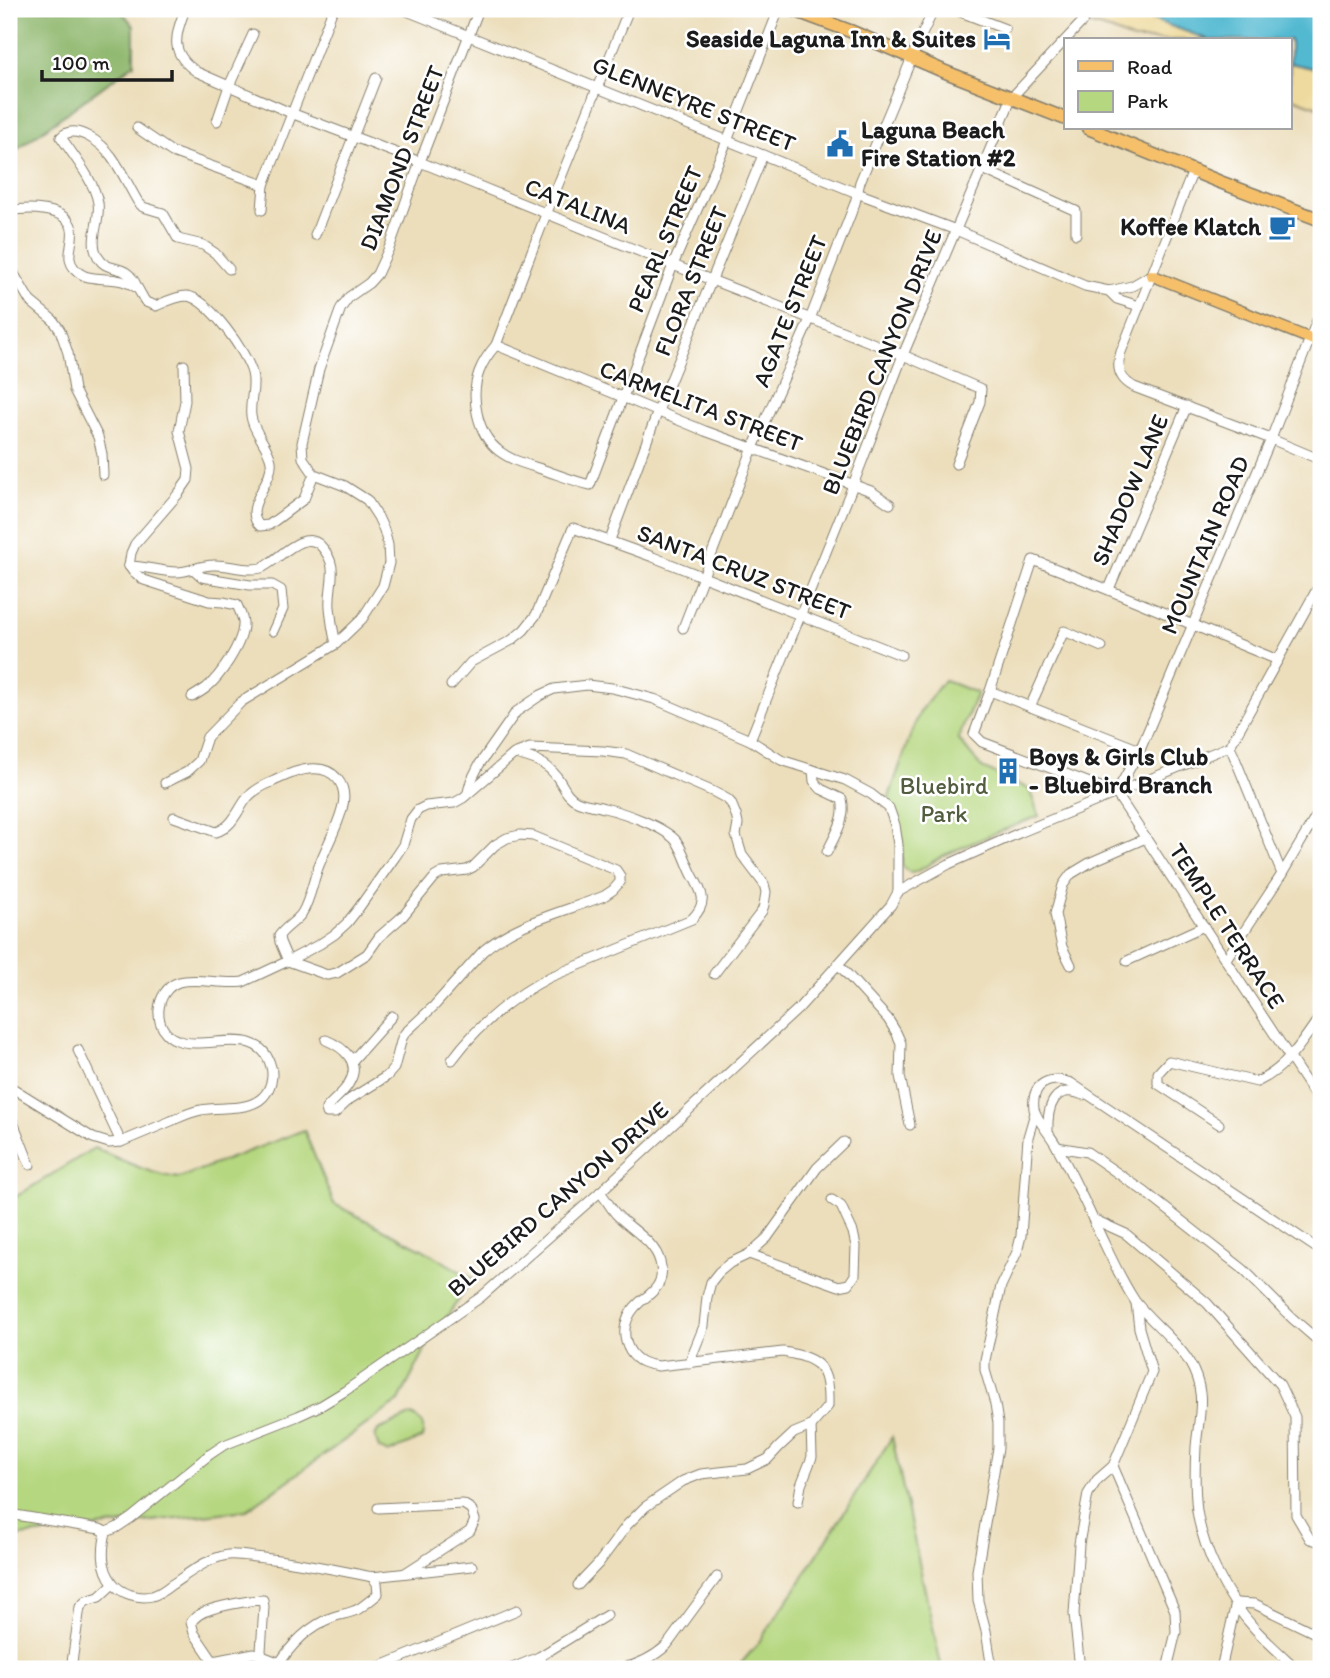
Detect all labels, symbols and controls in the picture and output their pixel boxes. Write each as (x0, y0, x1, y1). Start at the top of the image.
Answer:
place label: Seaside Laguna Inn & Suites (686, 24, 976, 54)
hotel icon: Seaside Laguna Inn & Suites (982, 24, 1012, 54)
scale bar (42, 38, 172, 82)
legend (1064, 38, 1292, 130)
street label: GLENNEYRE STREET (588, 49, 801, 158)
text: 100 m (52, 50, 110, 75)
text: Road (1127, 54, 1173, 79)
street label: DIAMOND STREET (353, 61, 450, 255)
text: Park (1127, 88, 1169, 113)
place label: Laguna Beach Fire Station #2 (861, 115, 1016, 172)
public building icon: Laguna Beach Fire Station #2 (825, 129, 855, 159)
street label: PEARL STREET (621, 161, 709, 317)
street label: CATALINA (521, 171, 636, 240)
street label: FLORA STREET (647, 201, 734, 360)
place label: Koffee Klatch (1120, 212, 1262, 241)
cafe icon: Koffee Klatch (1267, 212, 1297, 242)
street label: BLUEBIRD CANYON DRIVE (815, 225, 948, 499)
street label: AGATE STREET (746, 230, 833, 391)
street label: CARMELITA STREET (596, 353, 807, 458)
street label: SHADOW LANE (1085, 410, 1174, 570)
street label: MOUNTAIN ROAD (1154, 451, 1255, 638)
street label: SANTA CRUZ STREET (633, 517, 856, 626)
place label: Boys & Girls Club - Bluebird Branch (1029, 742, 1213, 799)
building icon: Boys & Girls Club - Bluebird Branch (993, 756, 1023, 786)
park label: Bluebird Park (900, 771, 988, 828)
street label: TEMPLE TERRACE (1163, 838, 1292, 1014)
street label: BLUEBIRD CANYON DRIVE (441, 1095, 674, 1303)

